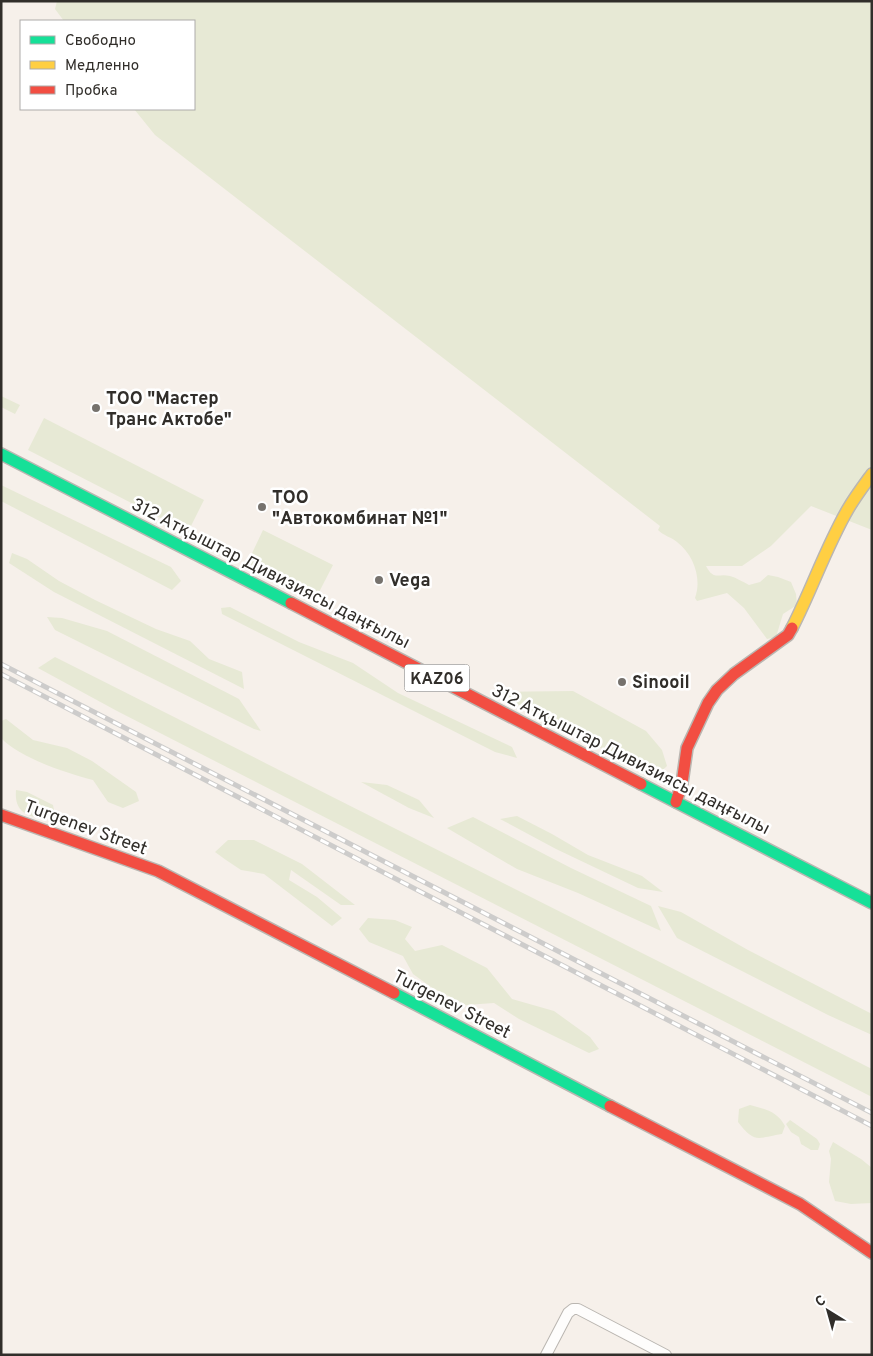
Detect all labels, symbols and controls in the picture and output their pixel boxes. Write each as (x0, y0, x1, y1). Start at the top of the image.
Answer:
legend (20, 20, 195, 110)
text: Свободно (65, 32, 136, 51)
text: Медленно (65, 57, 139, 76)
text: Пробка (65, 82, 117, 101)
place label: ТОО "Мастер Транс Актобе" (106, 388, 232, 432)
marker: ТОО "Мастер Транс Актобе" (90, 402, 102, 414)
place label: ТОО "Автокомбинат №1" (272, 487, 447, 531)
street label: 312 Атқыштар Дивизиясы даңғылы (127, 494, 413, 655)
marker: ТОО "Автокомбинат №1" (256, 501, 268, 513)
place label: Vega (389, 570, 430, 593)
marker: Vega (373, 574, 385, 586)
road number: KАZ06 (404, 664, 470, 691)
place label: Sinooil (632, 672, 690, 695)
marker: Sinooil (616, 676, 628, 688)
street label: 312 Атқыштар Дивизиясы даңғылы (487, 680, 773, 841)
street label: Turgenev Street (21, 796, 150, 861)
street label: Turgenev Street (389, 966, 514, 1045)
north arrow (803, 1286, 853, 1336)
text: С (812, 1292, 830, 1311)

